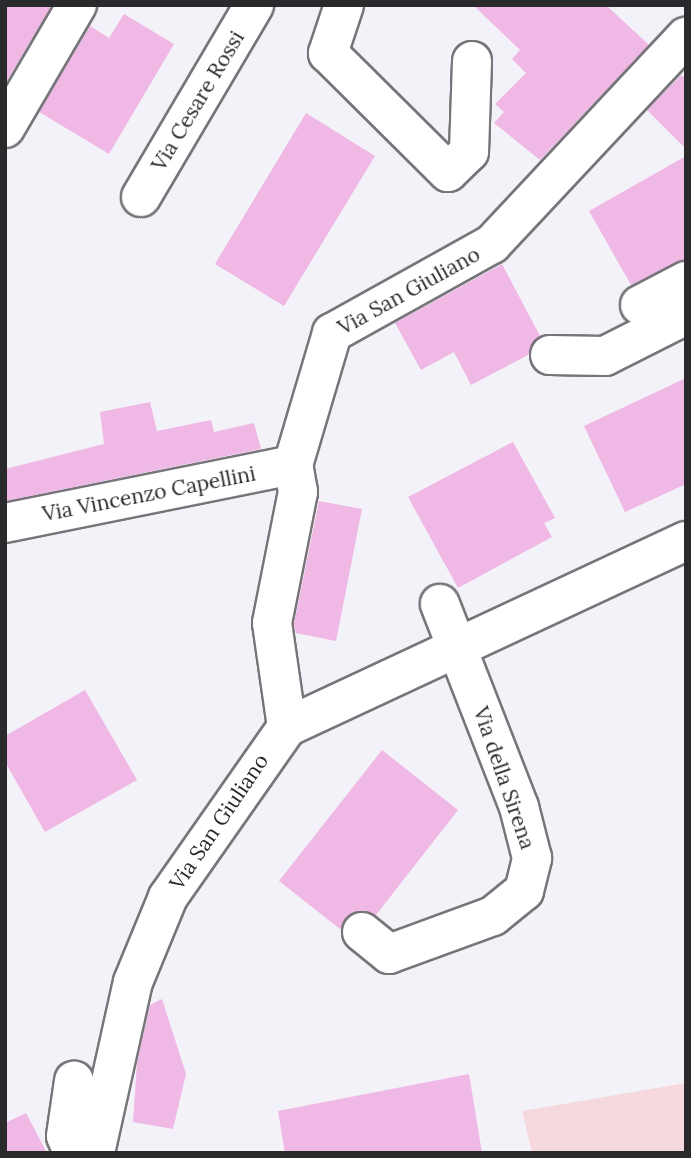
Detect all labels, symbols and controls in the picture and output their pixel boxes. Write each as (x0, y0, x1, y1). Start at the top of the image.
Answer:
street label: Via Cesare Rossi (146, 26, 250, 176)
street label: Via San Giuliano (334, 242, 484, 340)
street label: Via Vincenzo Capellini (40, 461, 258, 527)
street label: Via della Sirena (468, 703, 540, 853)
street label: Via San Giuliano (164, 749, 274, 895)

